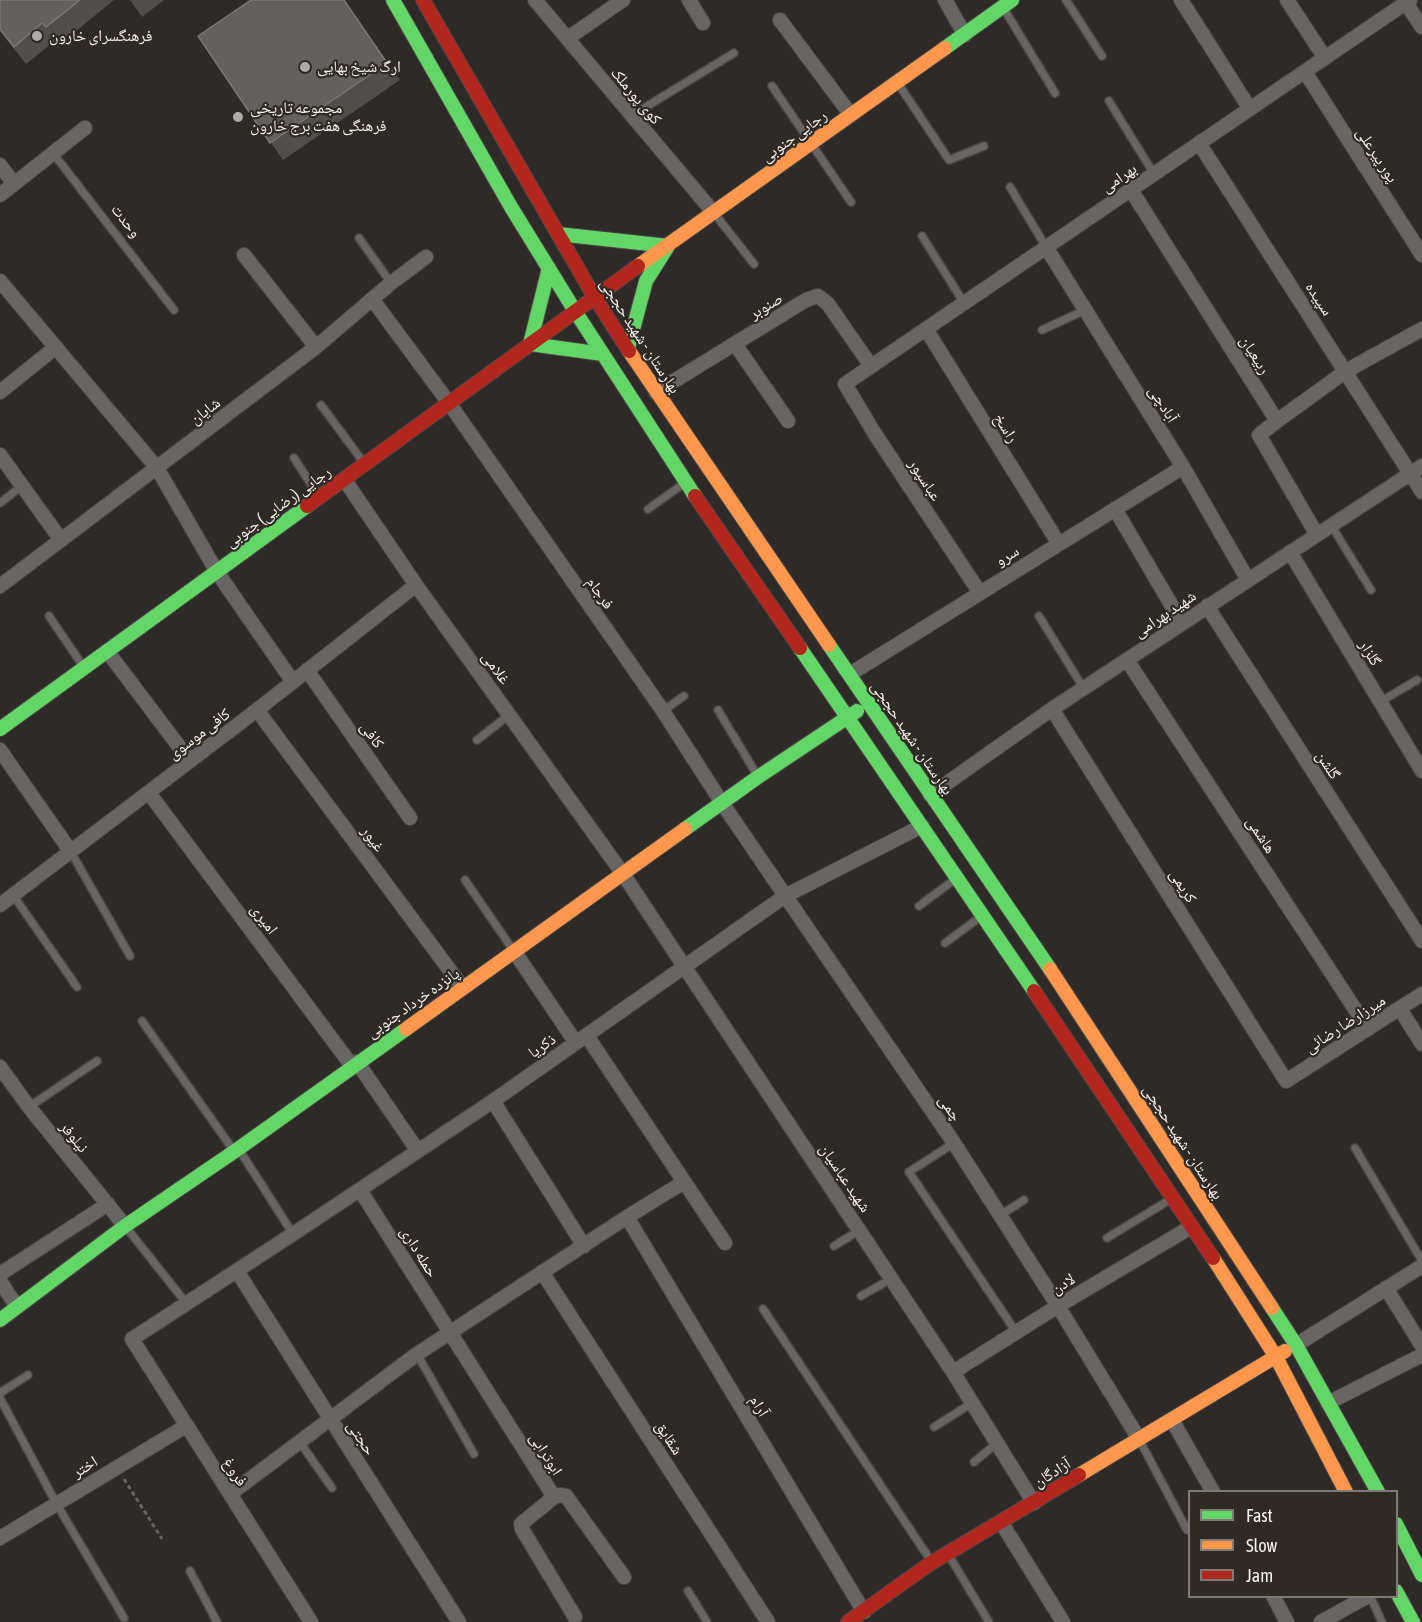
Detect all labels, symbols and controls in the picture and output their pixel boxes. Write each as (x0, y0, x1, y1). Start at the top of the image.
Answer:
place label: فرهنگسرای خارون (49, 26, 153, 46)
marker: فرهنگسرای خارون (30, 29, 44, 43)
place label: ارگ شیخ بهایی (317, 57, 401, 77)
marker: ارگ شیخ بهایی (298, 60, 312, 74)
street label: کوی پورملک (606, 63, 666, 129)
place label: مجموعه تاریخی فرهنگی هفت برج خارون (250, 98, 387, 136)
street label: رجایی جنوبی (757, 106, 831, 166)
marker: مجموعه تاریخی فرهنگی هفت برج خارون (231, 110, 245, 124)
street label: پور پیرعلی (1352, 124, 1402, 186)
street label: بهرامی (1097, 159, 1141, 197)
street label: وحدت (107, 200, 145, 242)
street label: بهارستان - شهید حججی (596, 275, 684, 397)
street label: سپیده (1301, 279, 1337, 319)
street label: صنوبر (746, 289, 786, 323)
street label: ربیعیان (1236, 332, 1274, 378)
street label: آبادچی (1144, 382, 1182, 426)
street label: شایان (186, 393, 224, 429)
street label: راسخ (990, 410, 1022, 446)
street label: عباسپور (904, 455, 946, 505)
street label: رجایی (رضایی) جنوبی (221, 462, 335, 552)
street label: سرو (992, 541, 1022, 571)
street label: فرجام (582, 573, 618, 613)
street label: شهید بهرامی (1130, 586, 1200, 642)
street label: گلزار (1355, 636, 1385, 670)
street label: غلامی (478, 648, 514, 688)
street label: بهارستان - شهید حججی (867, 677, 957, 799)
street label: کافی موسوی (164, 704, 234, 764)
street label: کافی (356, 718, 388, 752)
street label: گلشن (1312, 747, 1344, 783)
street label: هاشمی (1242, 813, 1280, 857)
street label: غیور (357, 822, 389, 856)
street label: کریمی (1165, 866, 1201, 906)
street label: امیری (246, 900, 282, 938)
street label: پانزده خرداد جنوبی (363, 964, 463, 1042)
street label: میرزارضا رضائی (1301, 991, 1389, 1057)
street label: ذکریا (525, 1030, 559, 1062)
street label: بهارستان - شهید حججی (1139, 1081, 1227, 1203)
street label: چمی (934, 1091, 966, 1125)
street label: نیلوفر (56, 1117, 92, 1157)
street label: شهید عباسیان (815, 1140, 875, 1216)
street label: حمله داری (396, 1223, 442, 1281)
street label: لادن (1048, 1270, 1078, 1298)
street label: آرام (745, 1392, 773, 1420)
street label: حجتی (343, 1417, 379, 1459)
street label: شقایق (651, 1417, 687, 1459)
street label: ابوترابی (525, 1429, 567, 1479)
street label: اختر (69, 1452, 101, 1482)
street label: فروغ (219, 1454, 251, 1490)
street label: آزادگان (1030, 1454, 1074, 1492)
legend (1188, 1490, 1398, 1598)
text: Fast (1246, 1505, 1273, 1526)
text: Slow (1246, 1535, 1277, 1556)
text: Jam (1246, 1565, 1273, 1586)

